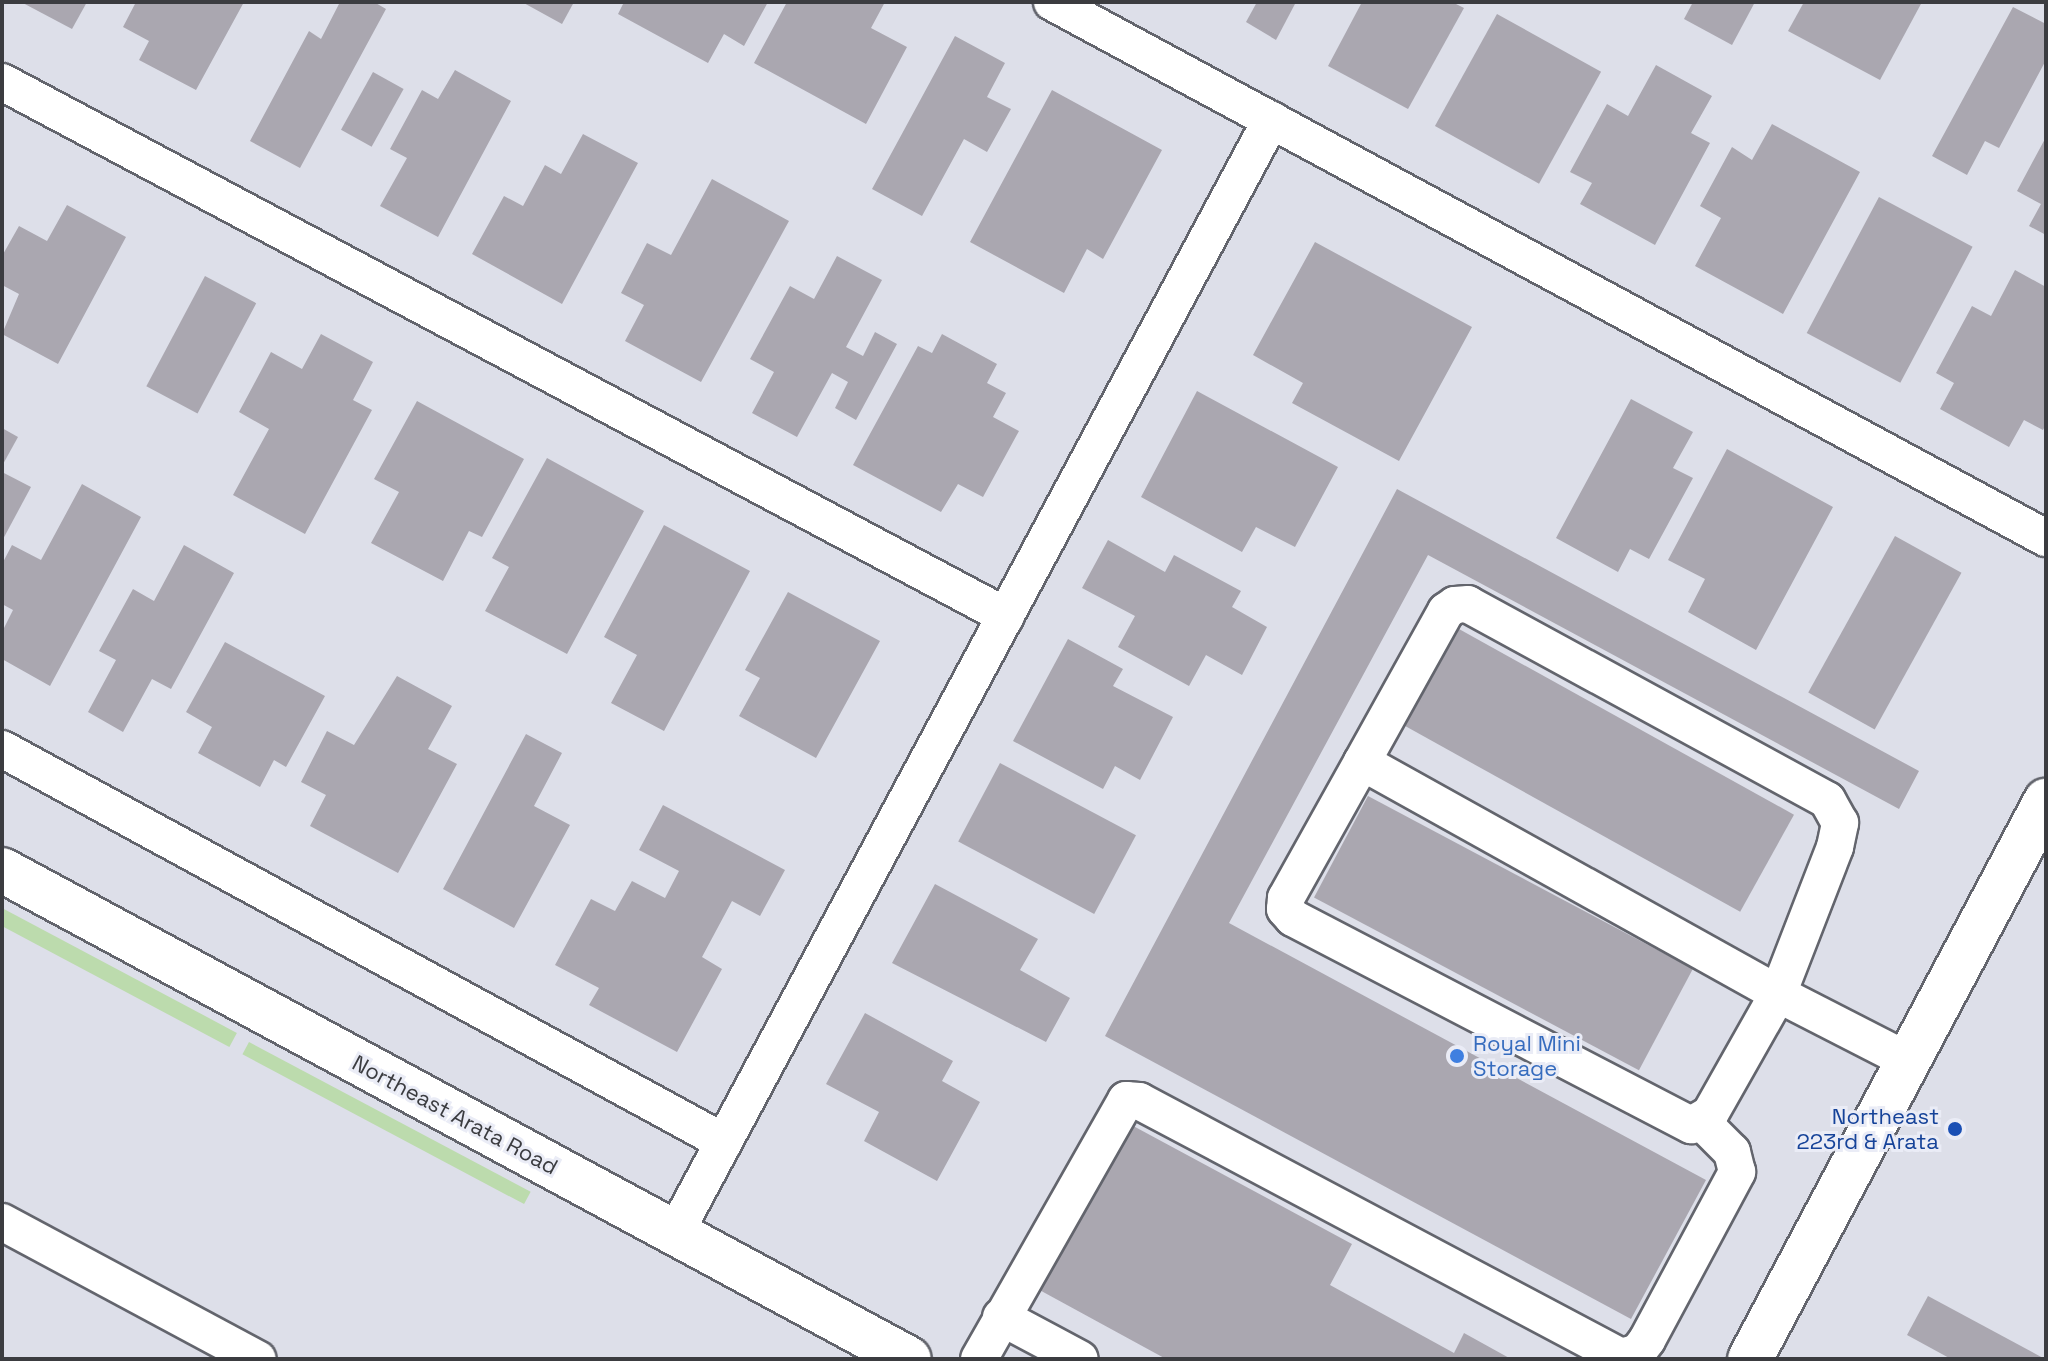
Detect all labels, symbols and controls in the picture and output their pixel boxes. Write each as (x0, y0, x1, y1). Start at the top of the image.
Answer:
place label: Royal Mini Storage (1473, 1030, 1581, 1082)
marker: Royal Mini Storage (1448, 1047, 1466, 1065)
street label: Northeast Arata Road (348, 1050, 562, 1180)
place label: Northeast 223rd & Arata (1796, 1103, 1939, 1154)
marker: Northeast 223rd & Arata (1946, 1120, 1964, 1138)

